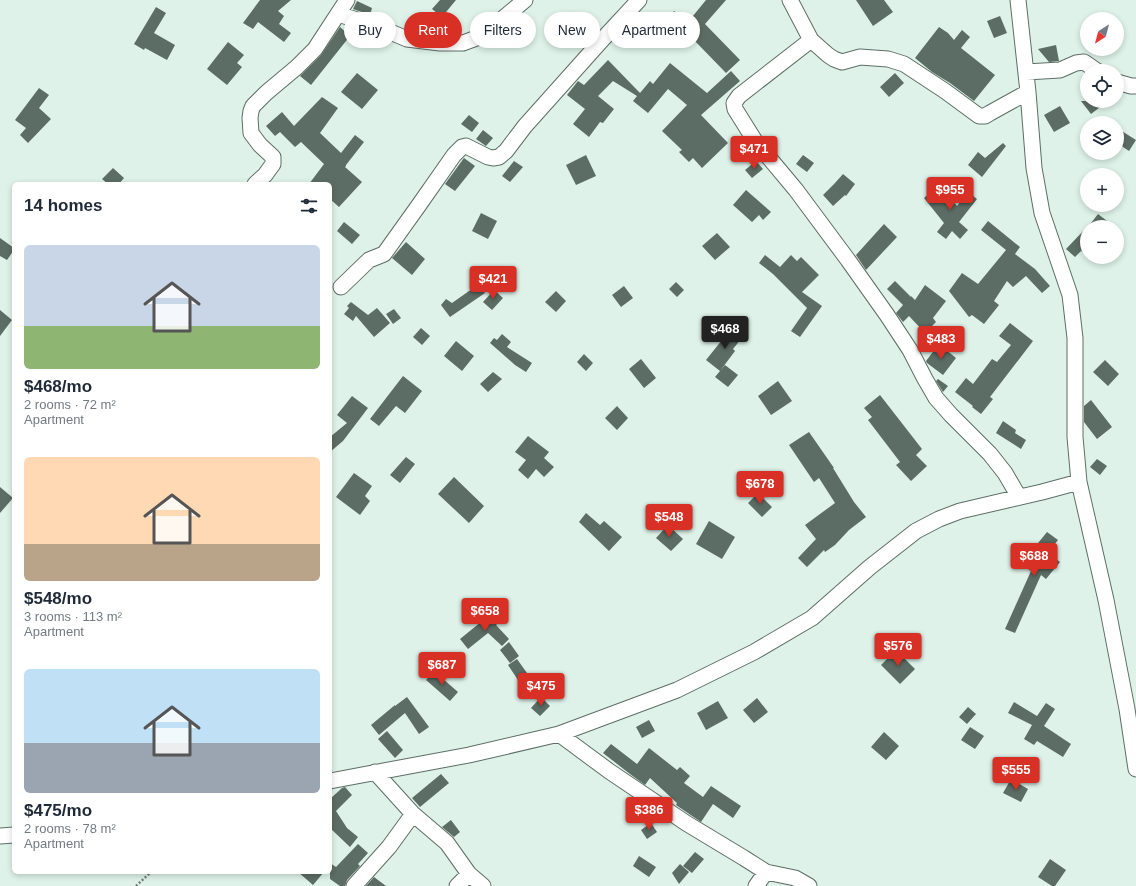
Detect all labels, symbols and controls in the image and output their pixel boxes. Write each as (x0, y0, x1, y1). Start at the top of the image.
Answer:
chip: Buy (344, 12, 396, 48)
chip: Rent (404, 12, 462, 48)
chip: Filters (470, 12, 536, 48)
chip: New (544, 12, 600, 48)
chip: Apartment (608, 12, 700, 48)
north arrow (1080, 12, 1124, 56)
map controls (1080, 12, 1124, 264)
button: locate (1080, 64, 1124, 108)
button: layers (1080, 116, 1124, 160)
pin: $471 (730, 136, 778, 170)
text: $471 (740, 141, 768, 156)
button: + (1080, 168, 1124, 212)
pin: $955 (926, 177, 974, 211)
text: $955 (936, 182, 964, 197)
icon: filters (298, 195, 320, 217)
text: 14 homes (24, 196, 102, 215)
button: − (1080, 220, 1124, 264)
pin: $421 (469, 266, 517, 300)
icon: home (136, 271, 208, 343)
text: $421 (479, 271, 507, 286)
pin: $468 (701, 316, 749, 350)
text: $468 (711, 321, 739, 336)
pin: $483 (917, 326, 965, 360)
text: $483 (927, 331, 955, 346)
text: $468/mo (24, 377, 92, 396)
text: 2 rooms · 72 m² (24, 397, 116, 412)
text: Apartment (24, 412, 84, 427)
pin: $678 (736, 471, 784, 505)
text: $678 (746, 476, 774, 491)
icon: home (136, 483, 208, 555)
pin: $548 (645, 504, 693, 538)
text: $548 (655, 509, 683, 524)
pin: $688 (1010, 543, 1058, 577)
text: $688 (1020, 548, 1048, 563)
text: $548/mo (24, 589, 92, 608)
pin: $658 (461, 598, 509, 632)
text: $658 (471, 603, 499, 618)
text: 3 rooms · 113 m² (24, 609, 122, 624)
text: Apartment (24, 624, 84, 639)
pin: $576 (874, 633, 922, 667)
text: $576 (884, 638, 912, 653)
pin: $687 (418, 652, 466, 686)
text: $687 (428, 657, 456, 672)
pin: $475 (517, 673, 565, 707)
text: $475 (527, 678, 555, 693)
icon: home (136, 695, 208, 767)
pin: $555 (992, 757, 1040, 791)
text: $555 (1002, 762, 1030, 777)
pin: $386 (625, 797, 673, 831)
text: $475/mo (24, 801, 92, 820)
text: $386 (635, 802, 663, 817)
text: 2 rooms · 78 m² (24, 821, 116, 836)
text: Apartment (24, 836, 84, 851)

